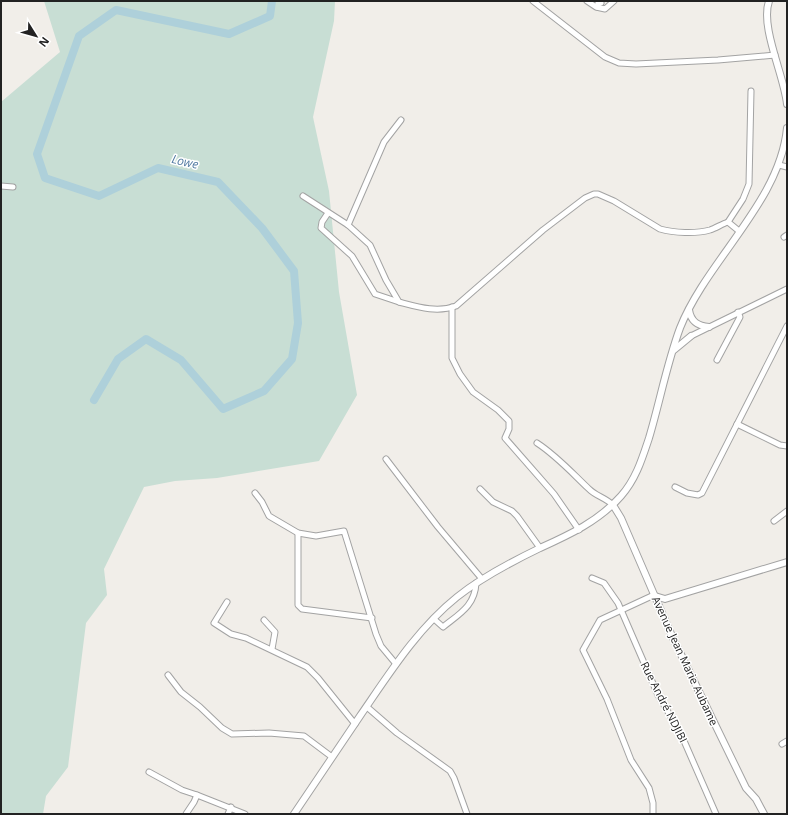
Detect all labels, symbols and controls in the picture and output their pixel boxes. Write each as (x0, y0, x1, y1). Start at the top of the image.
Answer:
north arrow (16, 16, 56, 56)
text: N (36, 34, 53, 50)
water label: Lowe (170, 150, 200, 173)
street label: Avenue Jean Marie Aubame (649, 594, 722, 728)
street label: Rue André NDJIBI (638, 659, 691, 745)

